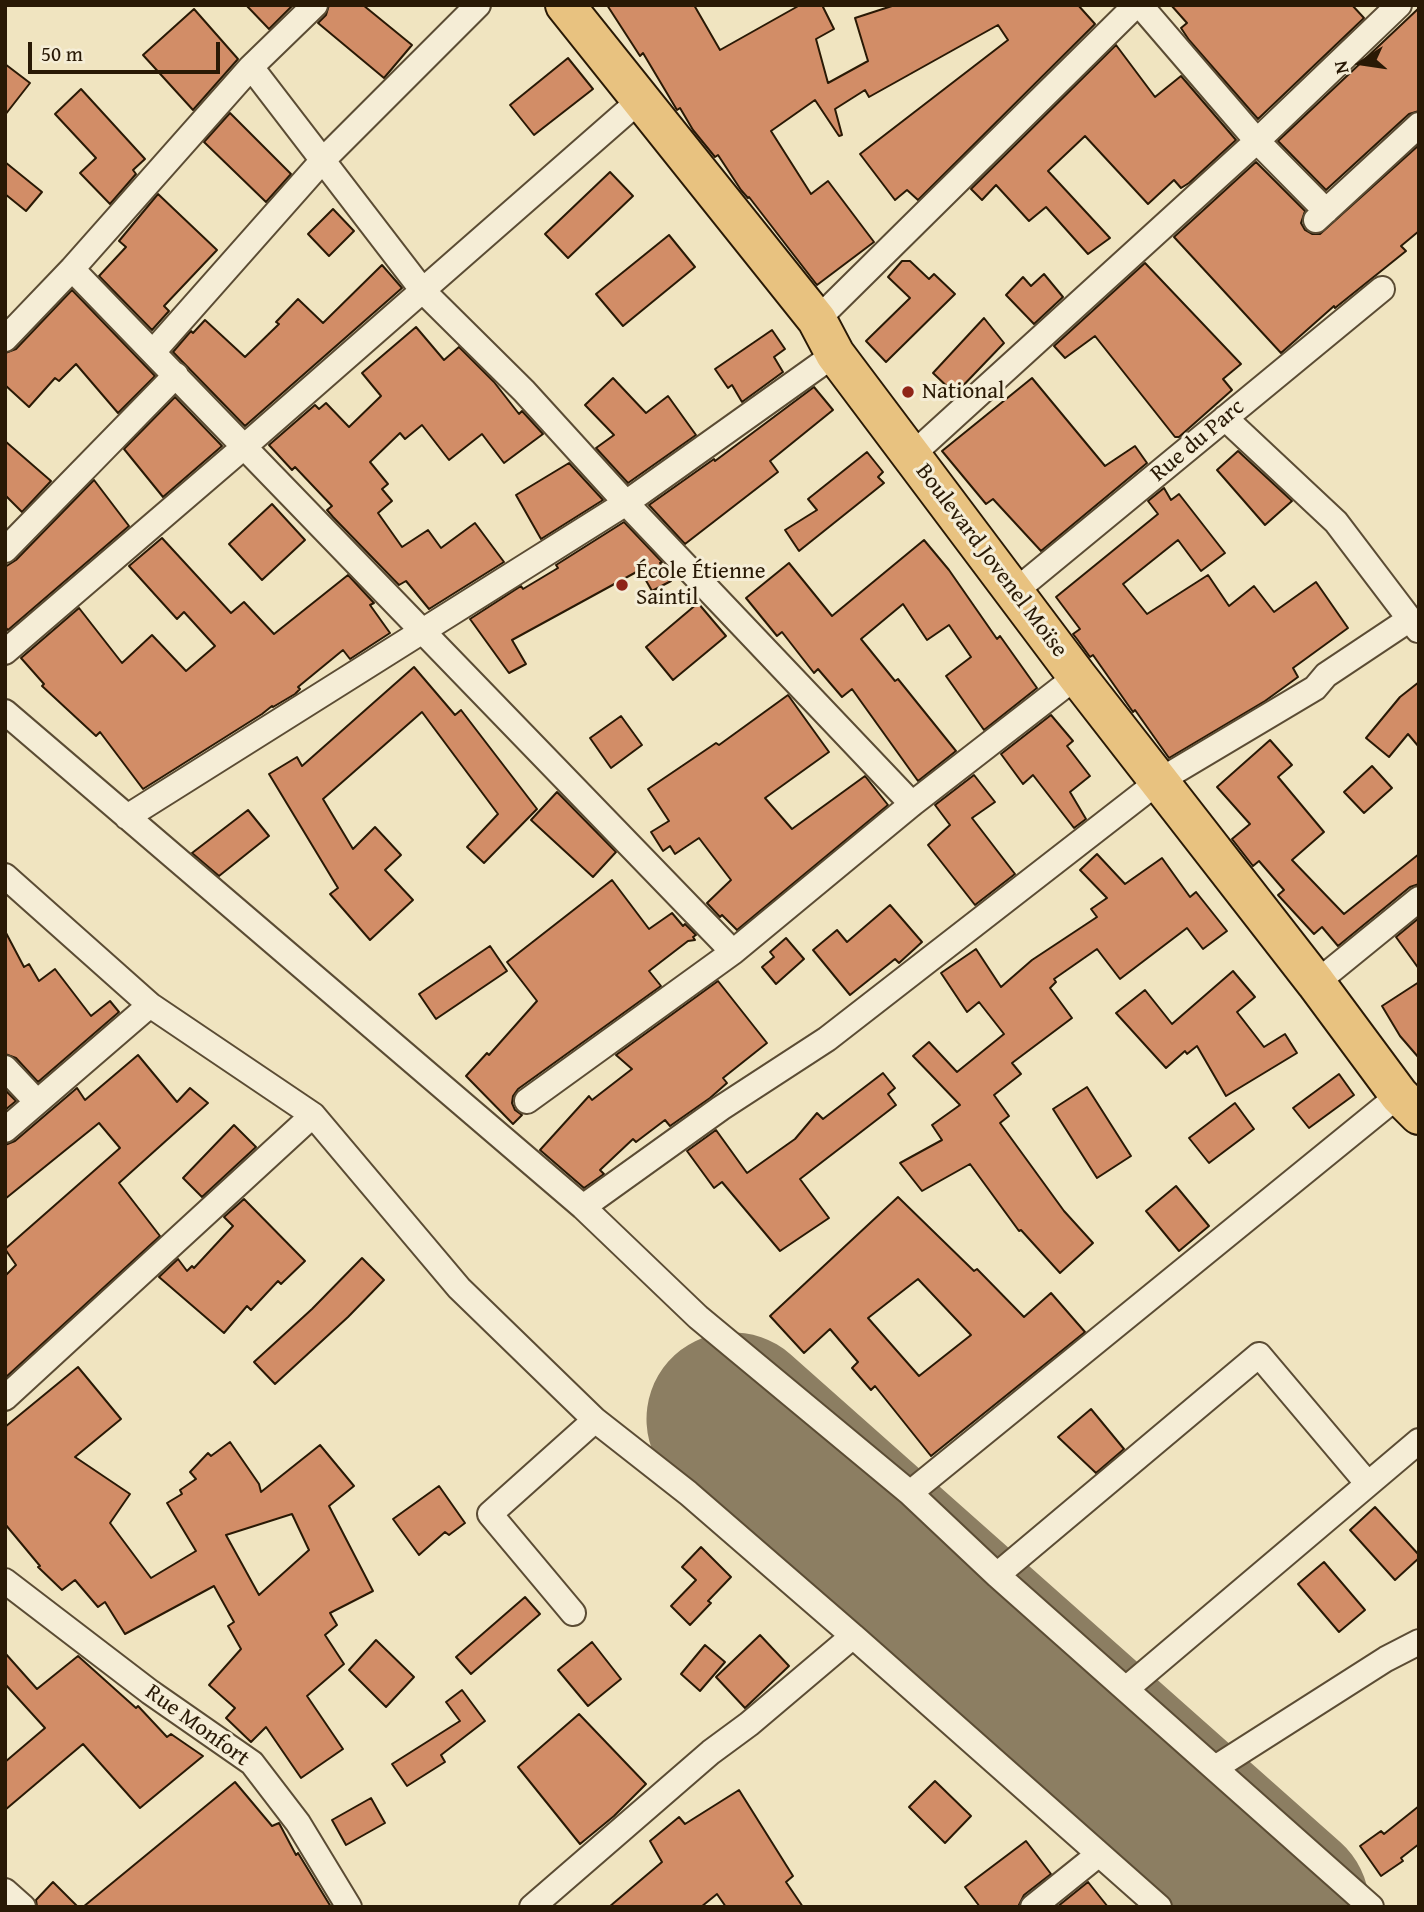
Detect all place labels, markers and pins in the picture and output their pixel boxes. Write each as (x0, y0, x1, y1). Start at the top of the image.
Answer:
place label: National (922, 378, 1004, 406)
marker: National (900, 384, 916, 400)
place label: École Étienne Saintil (636, 558, 766, 612)
marker: École Étienne Saintil (614, 577, 630, 593)

